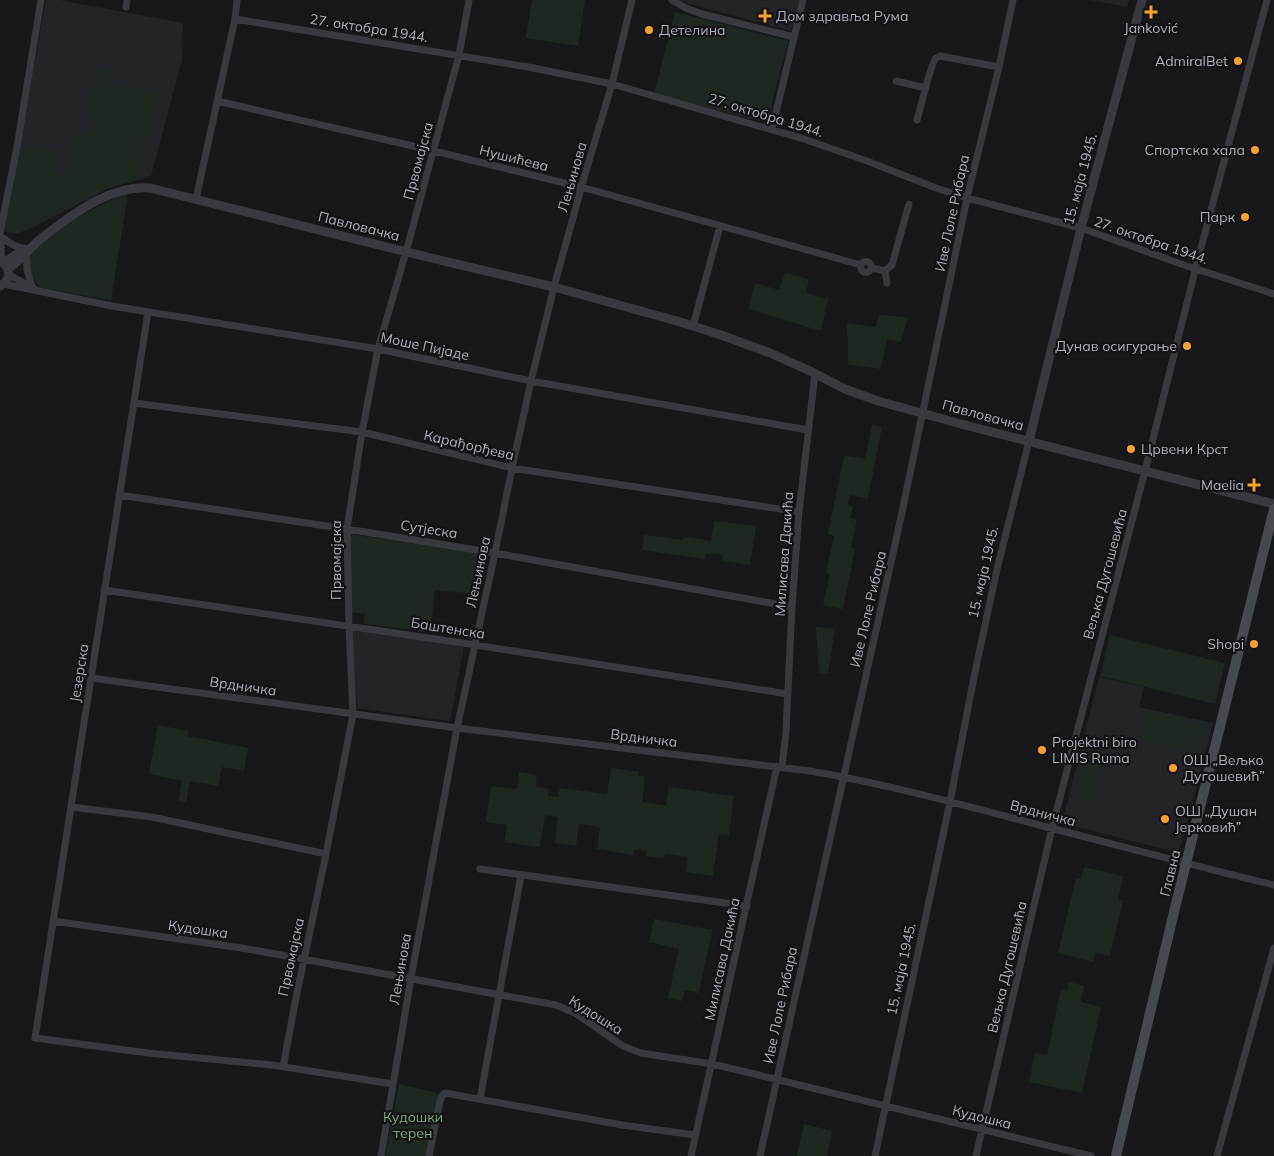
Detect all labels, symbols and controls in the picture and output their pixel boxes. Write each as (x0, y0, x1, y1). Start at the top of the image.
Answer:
marker: Janković (1145, 6, 1157, 18)
place label: Дом здравља Рума (776, 7, 908, 25)
marker: Дом здравља Рума (758, 9, 772, 23)
street label: 27. октобра 1944. (309, 10, 429, 46)
place label: Janković (1124, 19, 1178, 37)
place label: Детелина (659, 21, 726, 39)
marker: Детелина (643, 24, 655, 36)
place label: AdmiralBet (1155, 52, 1228, 70)
marker: AdmiralBet (1232, 55, 1244, 67)
street label: 27. октобра 1944. (706, 89, 826, 141)
street label: Првомајска (399, 120, 437, 202)
street label: 15. маја 1945. (1059, 131, 1101, 227)
street label: Лењинова (553, 140, 591, 214)
street label: Нушићева (478, 141, 550, 175)
place label: Спортска хала (1144, 141, 1245, 159)
marker: Спортска хала (1249, 144, 1261, 156)
street label: Иве Лоле Рибара (931, 153, 973, 273)
street label: Павловачка (316, 207, 402, 245)
place label: Парк (1200, 208, 1235, 226)
marker: Парк (1239, 211, 1251, 223)
street label: 27. октобра 1944. (1092, 212, 1210, 268)
street label: Моше Пијаде (379, 328, 471, 364)
place label: Дунав осигурање (1055, 337, 1177, 355)
marker: Дунав осигурање (1181, 340, 1193, 352)
street label: Павловачка (940, 395, 1026, 435)
street label: Карађорђева (422, 426, 516, 464)
place label: Црвени Крст (1141, 440, 1229, 458)
marker: Црвени Крст (1125, 443, 1137, 455)
place label: Maelia (1201, 476, 1244, 494)
marker: Maelia (1248, 479, 1260, 491)
street label: Милисава Дакића (771, 491, 797, 617)
street label: Вељка Дугошевића (1079, 507, 1131, 641)
street label: Сутјеска (399, 516, 459, 542)
street label: Првомајска (327, 520, 345, 600)
street label: 15. маја 1945. (964, 524, 1002, 620)
street label: Лењинова (462, 535, 494, 609)
street label: Иве Лоле Рибара (846, 549, 890, 669)
street label: Баштенска (410, 613, 486, 643)
place label: Shopi (1207, 635, 1244, 653)
marker: Shopi (1248, 638, 1260, 650)
street label: Језерска (66, 642, 92, 704)
street label: Врдничка (208, 672, 278, 700)
street label: Врдничка (610, 725, 678, 751)
place label: Projektni biro LIMIS Ruma (1052, 733, 1137, 767)
marker: Projektni biro LIMIS Ruma (1036, 744, 1048, 756)
place label: ОШ „Вељко Дугошевић” (1183, 751, 1265, 785)
marker: ОШ „Вељко Дугошевић” (1167, 762, 1179, 774)
street label: Врдничка (1008, 796, 1078, 830)
place label: ОШ „Душан Јерковић” (1175, 802, 1257, 836)
marker: ОШ „Душан Јерковић” (1159, 813, 1171, 825)
street label: Главна (1156, 848, 1184, 898)
street label: Милисава Дакића (700, 896, 744, 1022)
street label: Вељка Дугошевића (983, 899, 1031, 1035)
street label: Кудошка (167, 916, 229, 942)
street label: Првомајска (274, 916, 308, 998)
street label: 15. маја 1945. (882, 921, 920, 1017)
street label: Лењинова (385, 932, 415, 1006)
street label: Иве Лоле Рибара (759, 945, 801, 1065)
street label: Кудошка (566, 991, 626, 1039)
street label: Кудошка (951, 1101, 1013, 1133)
park label: Кудошки терен (383, 1108, 443, 1142)

